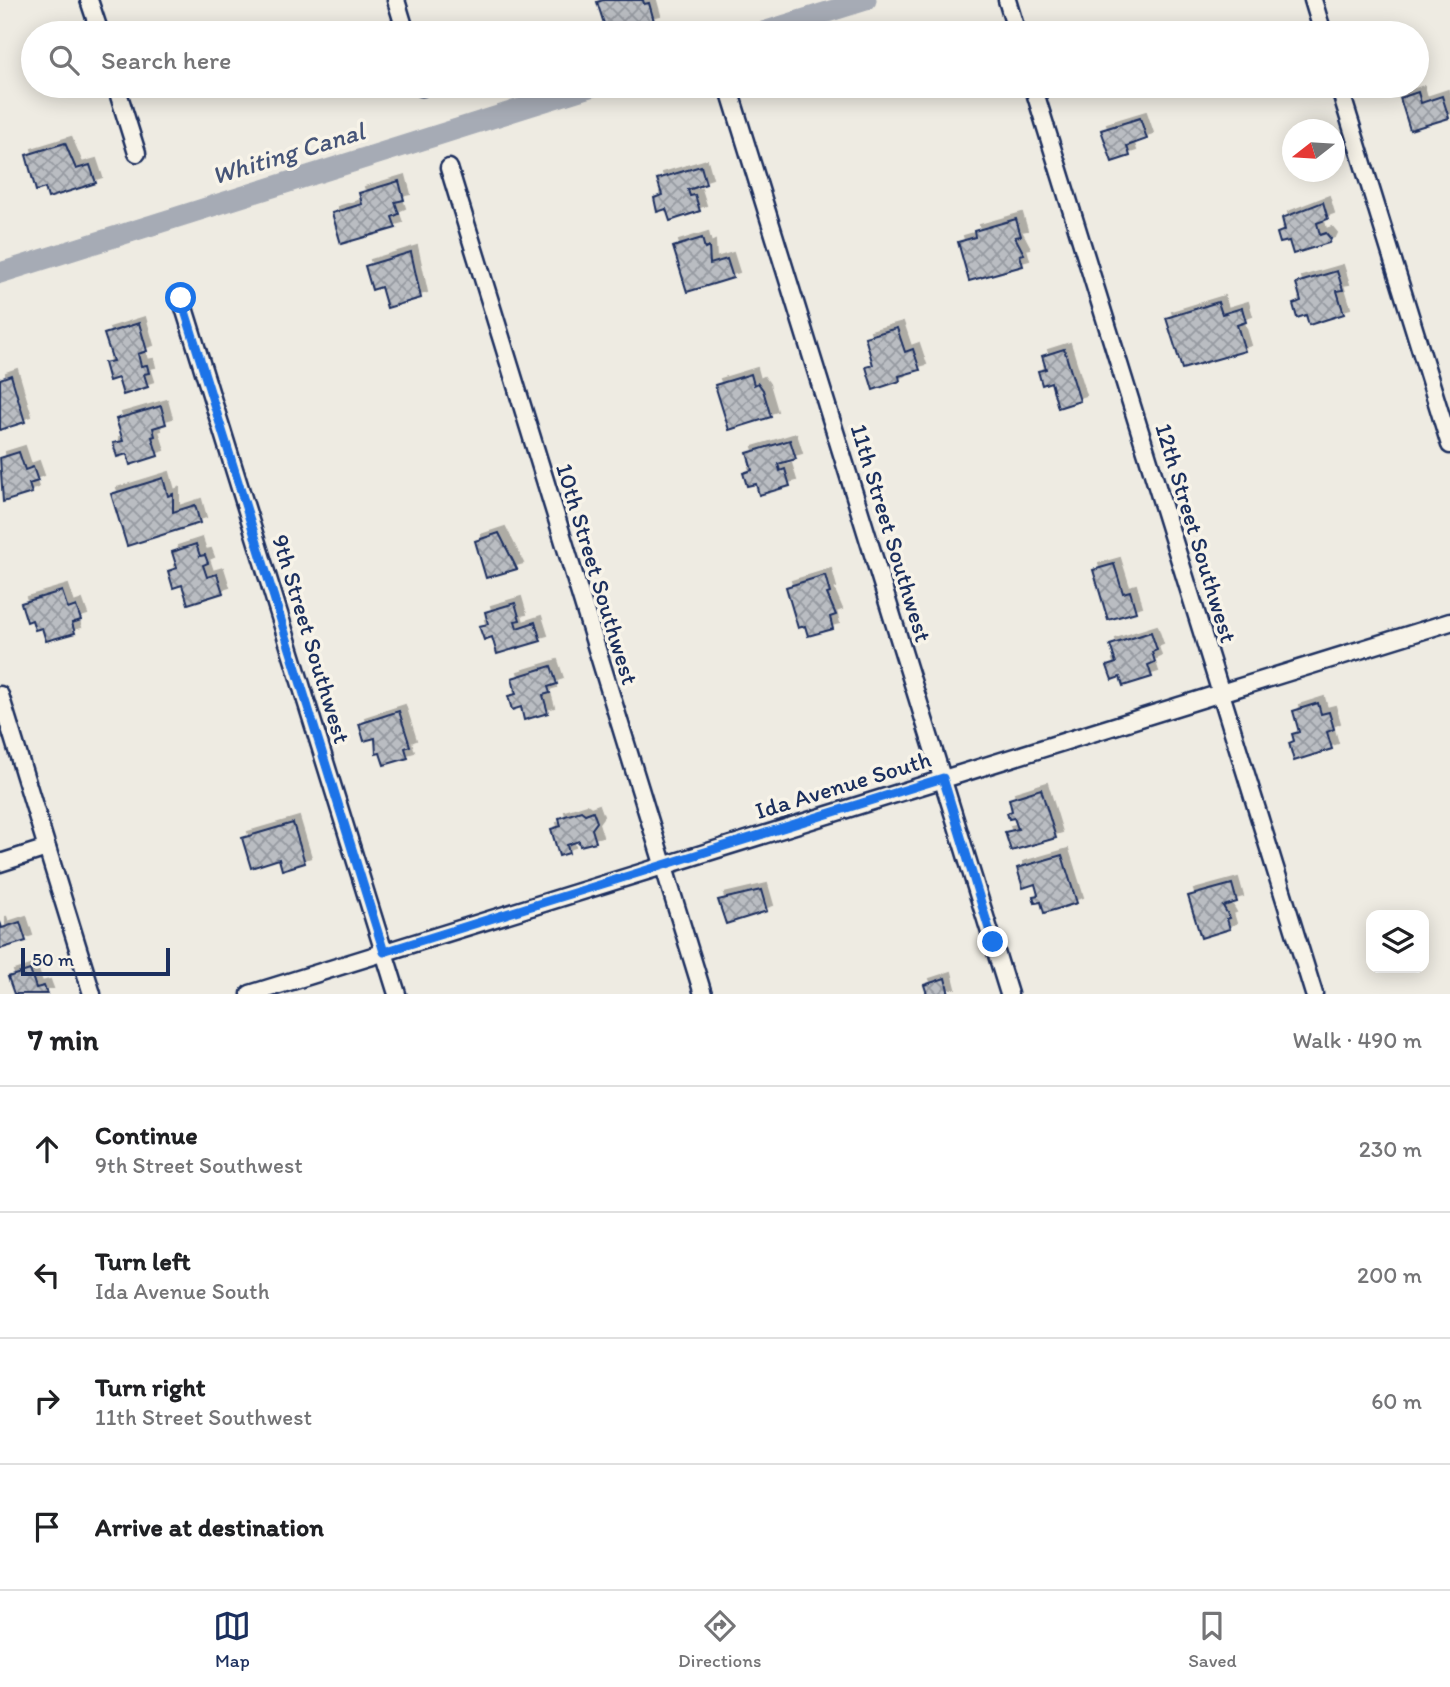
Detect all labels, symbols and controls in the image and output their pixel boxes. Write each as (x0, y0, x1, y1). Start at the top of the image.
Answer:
search box (21, 21, 1429, 98)
icon: search (45, 41, 83, 79)
text: Search here (101, 44, 231, 76)
water label: Whiting Canal (208, 114, 370, 191)
north arrow (1282, 119, 1345, 182)
route start (165, 282, 196, 313)
street label: 11th Street Southwest (844, 420, 938, 645)
street label: 12th Street Southwest (1149, 420, 1244, 646)
street label: 10th Street Southwest (550, 459, 645, 688)
street label: 9th Street Southwest (266, 531, 357, 747)
street label: Ida Avenue South (752, 744, 934, 825)
map controls (1366, 910, 1429, 973)
button: layers (1366, 910, 1429, 973)
route end (977, 926, 1008, 957)
scale bar (21, 945, 170, 977)
text: 50 m (32, 948, 74, 971)
text: 7 min (28, 1021, 99, 1058)
text: Walk · 490 m (1293, 1026, 1422, 1054)
text: Continue (95, 1119, 198, 1151)
icon: ahead (28, 1130, 66, 1168)
text: 230 m (1359, 1135, 1422, 1163)
text: 9th Street Southwest (95, 1151, 303, 1179)
text: Turn left (95, 1245, 191, 1277)
icon: left (28, 1256, 66, 1294)
text: 200 m (1357, 1261, 1422, 1289)
text: Ida Avenue South (95, 1277, 270, 1305)
text: Turn right (95, 1371, 206, 1403)
icon: right (28, 1382, 66, 1420)
text: 60 m (1371, 1387, 1422, 1415)
text: 11th Street Southwest (95, 1403, 312, 1431)
icon: arrive (28, 1508, 66, 1546)
text: Arrive at destination (95, 1511, 324, 1543)
tab: Map (213, 1607, 251, 1672)
tab: Directions (678, 1607, 762, 1672)
tab: Saved (1188, 1607, 1237, 1672)

